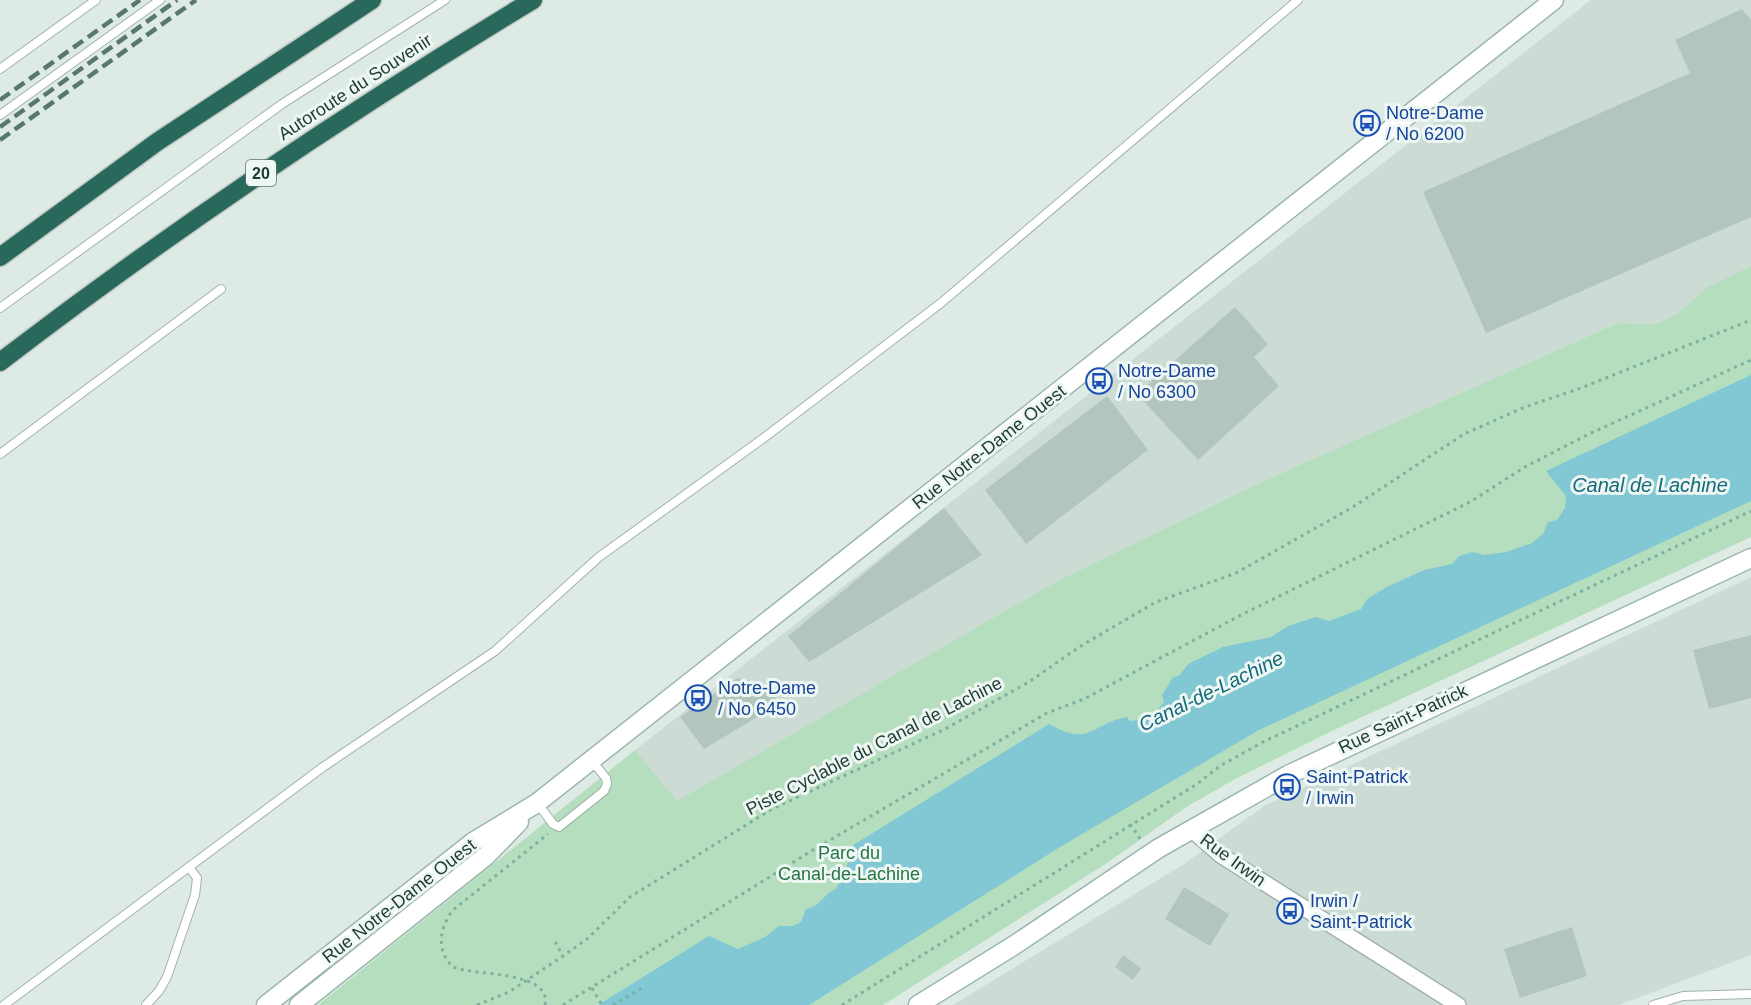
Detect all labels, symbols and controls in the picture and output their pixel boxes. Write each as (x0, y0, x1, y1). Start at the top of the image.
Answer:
street label: Autoroute du Souvenir (274, 30, 436, 144)
place label: Notre-Dame / No 6200 (1386, 103, 1484, 144)
bus stop icon: Notre-Dame / No 6200 (1352, 108, 1382, 138)
road number: 20 (246, 160, 276, 186)
place label: Notre-Dame / No 6300 (1118, 361, 1216, 402)
bus stop icon: Notre-Dame / No 6300 (1084, 366, 1114, 396)
street label: Rue Notre-Dame Ouest (908, 381, 1070, 513)
water label: Canal de Lachine (1572, 474, 1728, 496)
water label: Canal-de-Lachine (1135, 647, 1287, 735)
street label: Piste Cyclable du Canal de Lachine (743, 673, 1005, 819)
place label: Notre-Dame / No 6450 (718, 678, 816, 719)
street label: Rue Saint-Patrick (1335, 680, 1472, 758)
bus stop icon: Notre-Dame / No 6450 (683, 683, 713, 713)
place label: Saint-Patrick / Irwin (1306, 767, 1409, 808)
bus stop icon: Saint-Patrick / Irwin (1272, 772, 1302, 802)
street label: Rue Irwin (1196, 830, 1270, 890)
street label: Rue Notre-Dame Ouest (318, 835, 480, 967)
park label: Parc du Canal-de-Lachine (778, 843, 920, 884)
place label: Irwin / Saint-Patrick (1310, 891, 1413, 932)
bus stop icon: Irwin / Saint-Patrick (1275, 896, 1305, 926)

